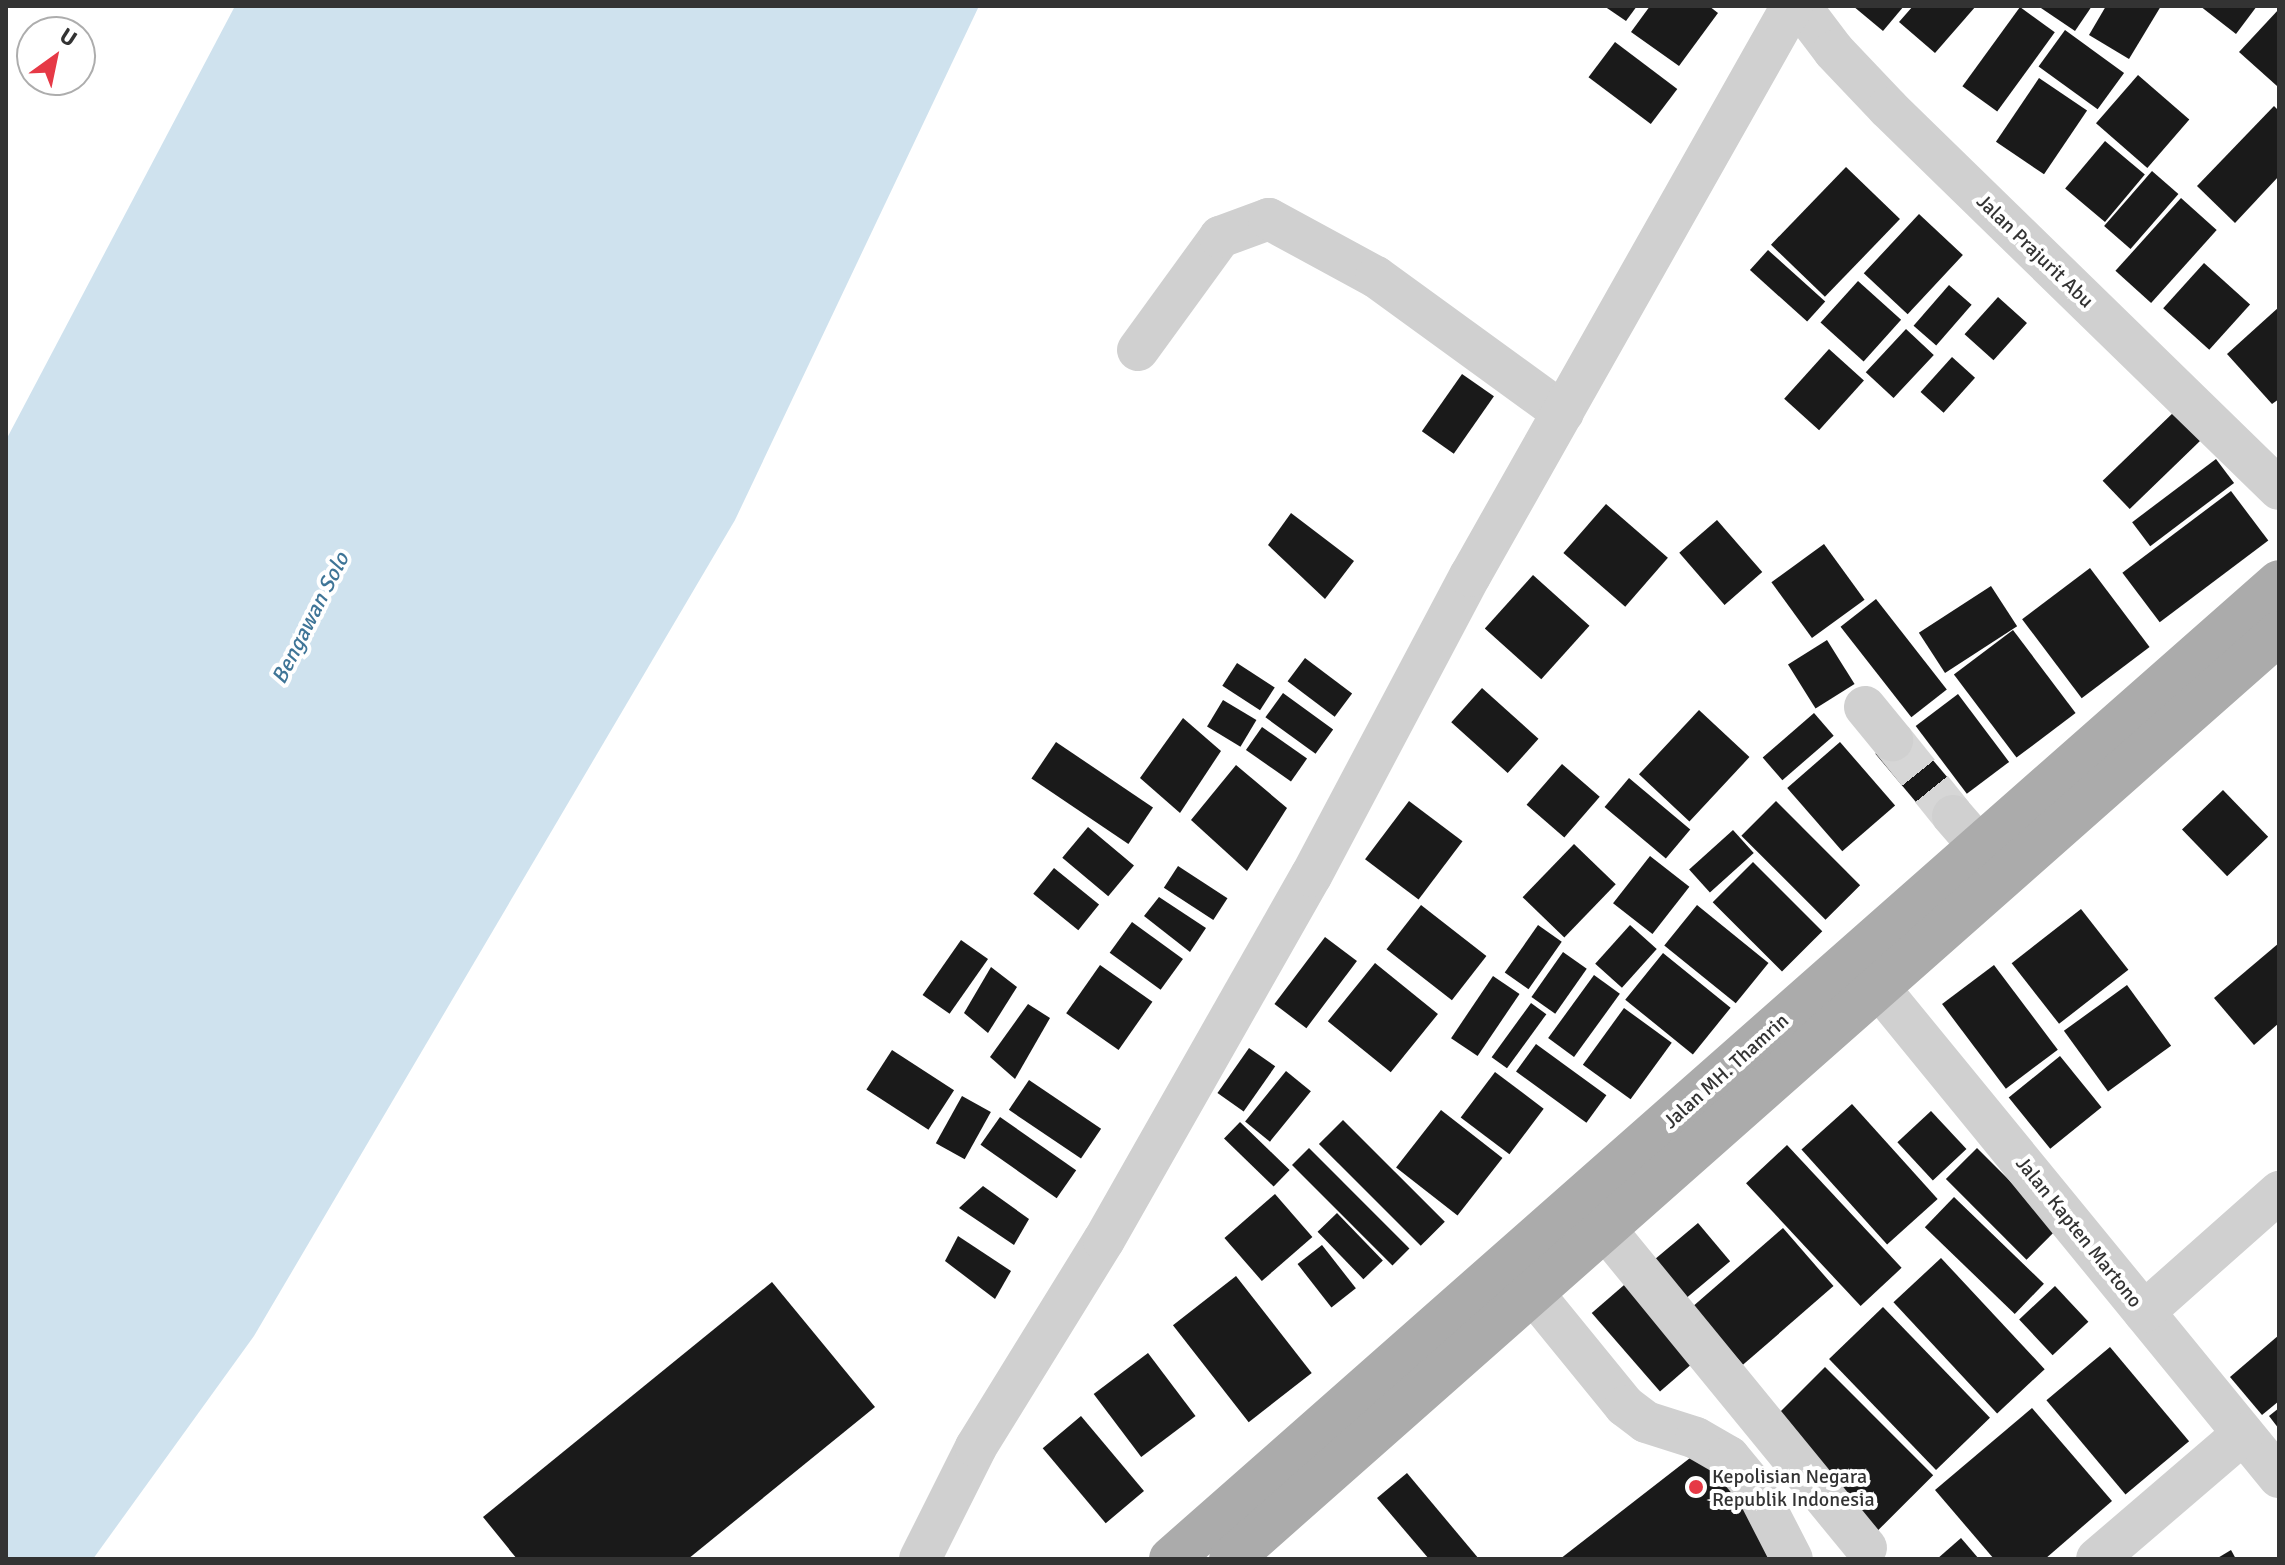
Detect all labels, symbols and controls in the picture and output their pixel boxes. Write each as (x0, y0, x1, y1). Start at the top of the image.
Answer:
north arrow (16, 16, 96, 96)
text: U (55, 22, 82, 52)
street label: Jalan Prajurit Abu (1972, 189, 2098, 313)
water label: Bengawan Solo (266, 548, 354, 688)
street label: Jalan MH. Thamrin (1658, 1009, 1794, 1133)
street label: Jalan Kapten Martono (2011, 1152, 2147, 1312)
place label: Kepolisian Negara Republik Indonesia (1712, 1464, 1875, 1511)
marker: Kepolisian Negara Republik Indonesia (1687, 1478, 1705, 1496)

